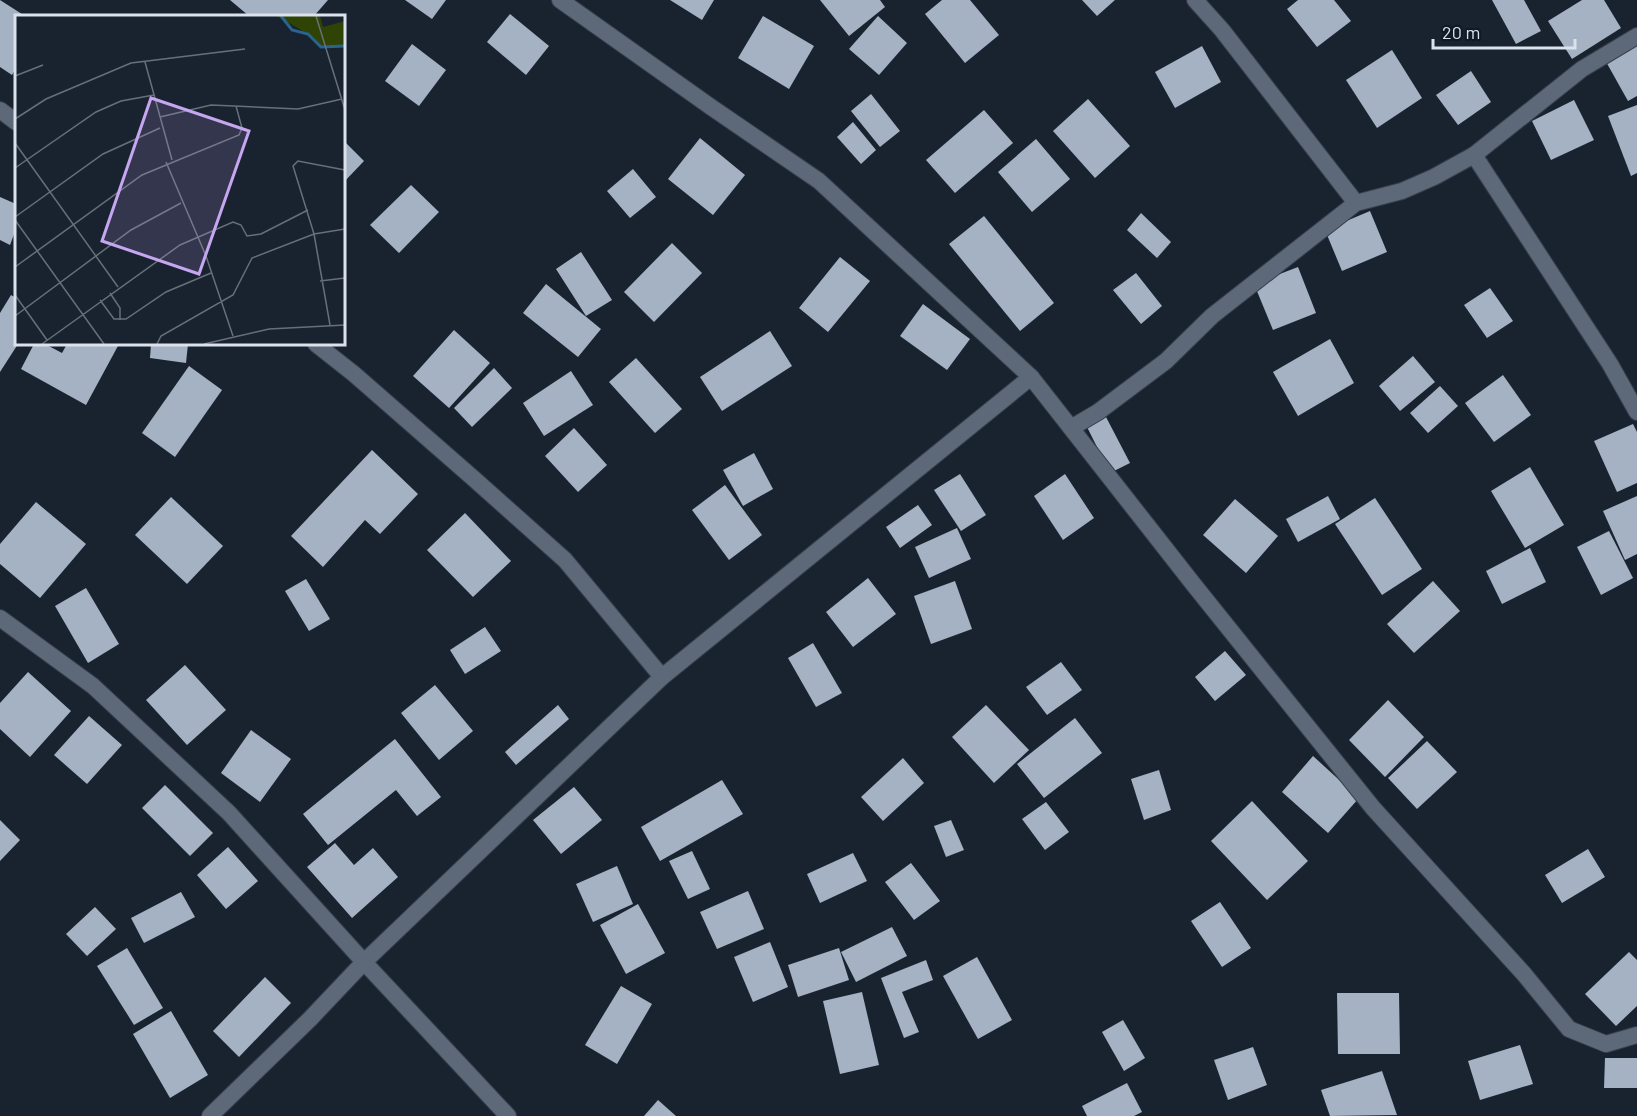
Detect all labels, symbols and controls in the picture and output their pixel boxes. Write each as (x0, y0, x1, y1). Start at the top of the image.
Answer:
scale bar (1433, 12, 1576, 50)
inset map (15, 15, 345, 345)
text: 20 m (1442, 21, 1480, 43)

